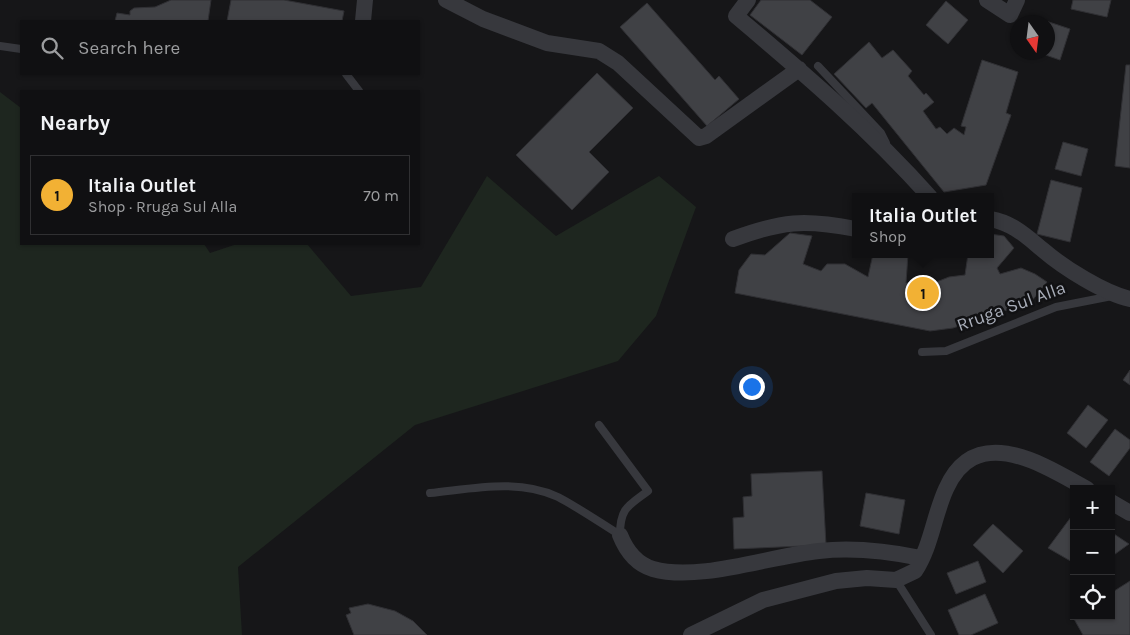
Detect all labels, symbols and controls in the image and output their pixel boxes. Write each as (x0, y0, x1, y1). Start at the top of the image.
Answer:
north arrow (1010, 15, 1055, 60)
search box (20, 20, 420, 75)
icon: search (38, 34, 66, 62)
text: Search here (78, 37, 180, 59)
text: Nearby (40, 111, 110, 135)
text: Italia Outlet (88, 175, 196, 197)
text: 1 (54, 186, 60, 205)
text: 70 m (363, 186, 399, 205)
popup (852, 193, 994, 258)
text: Shop · Rruga Sul Alla (88, 197, 237, 216)
text: Italia Outlet (869, 205, 977, 227)
text: Shop (869, 227, 906, 246)
pin: 1 (907, 274, 939, 312)
street label: Rruga Sul Alla (954, 276, 1068, 336)
your location (739, 374, 765, 400)
map controls (1070, 485, 1115, 620)
button: + (1070, 485, 1115, 530)
button: − (1070, 530, 1115, 575)
button: locate (1070, 575, 1115, 620)

